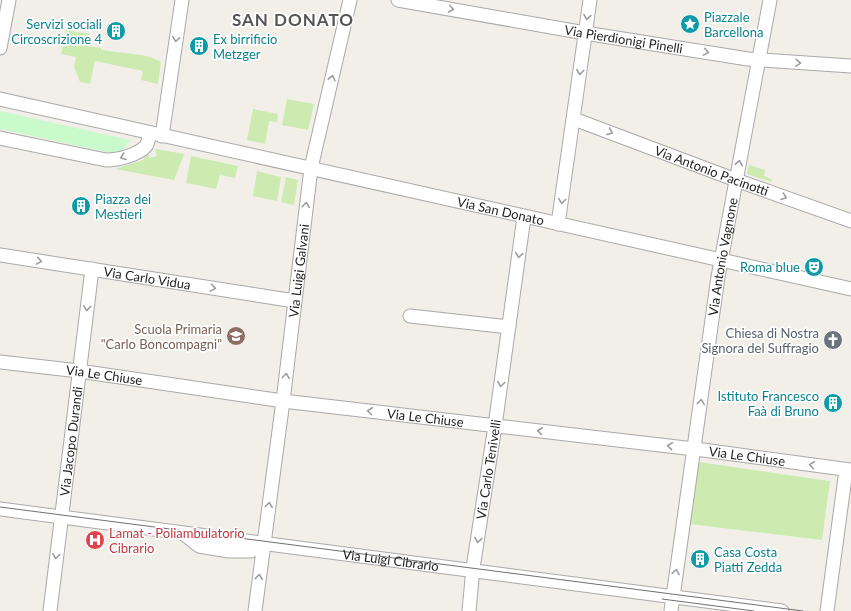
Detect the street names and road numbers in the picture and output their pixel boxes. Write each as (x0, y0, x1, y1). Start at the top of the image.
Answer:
street label: Via Pierdionigi Pinelli (563, 22, 684, 56)
street label: Via Antonio Pacinotti (652, 142, 771, 199)
street label: Via San Donato (456, 193, 546, 228)
street label: Via Antonio Vagnone (705, 196, 741, 317)
street label: Via Luigi Galvani (285, 223, 312, 318)
street label: Via Carlo Vidua (103, 263, 192, 293)
street label: Via Le Chiuse (65, 362, 144, 388)
street label: Via Jacopo Durandi (56, 386, 86, 497)
street label: Via Le Chiuse (386, 405, 465, 430)
street label: Via Carlo Tenivelli (473, 418, 504, 521)
street label: Via Le Chiuse (708, 443, 786, 469)
street label: Via Luigi Cibrario (342, 546, 440, 574)

